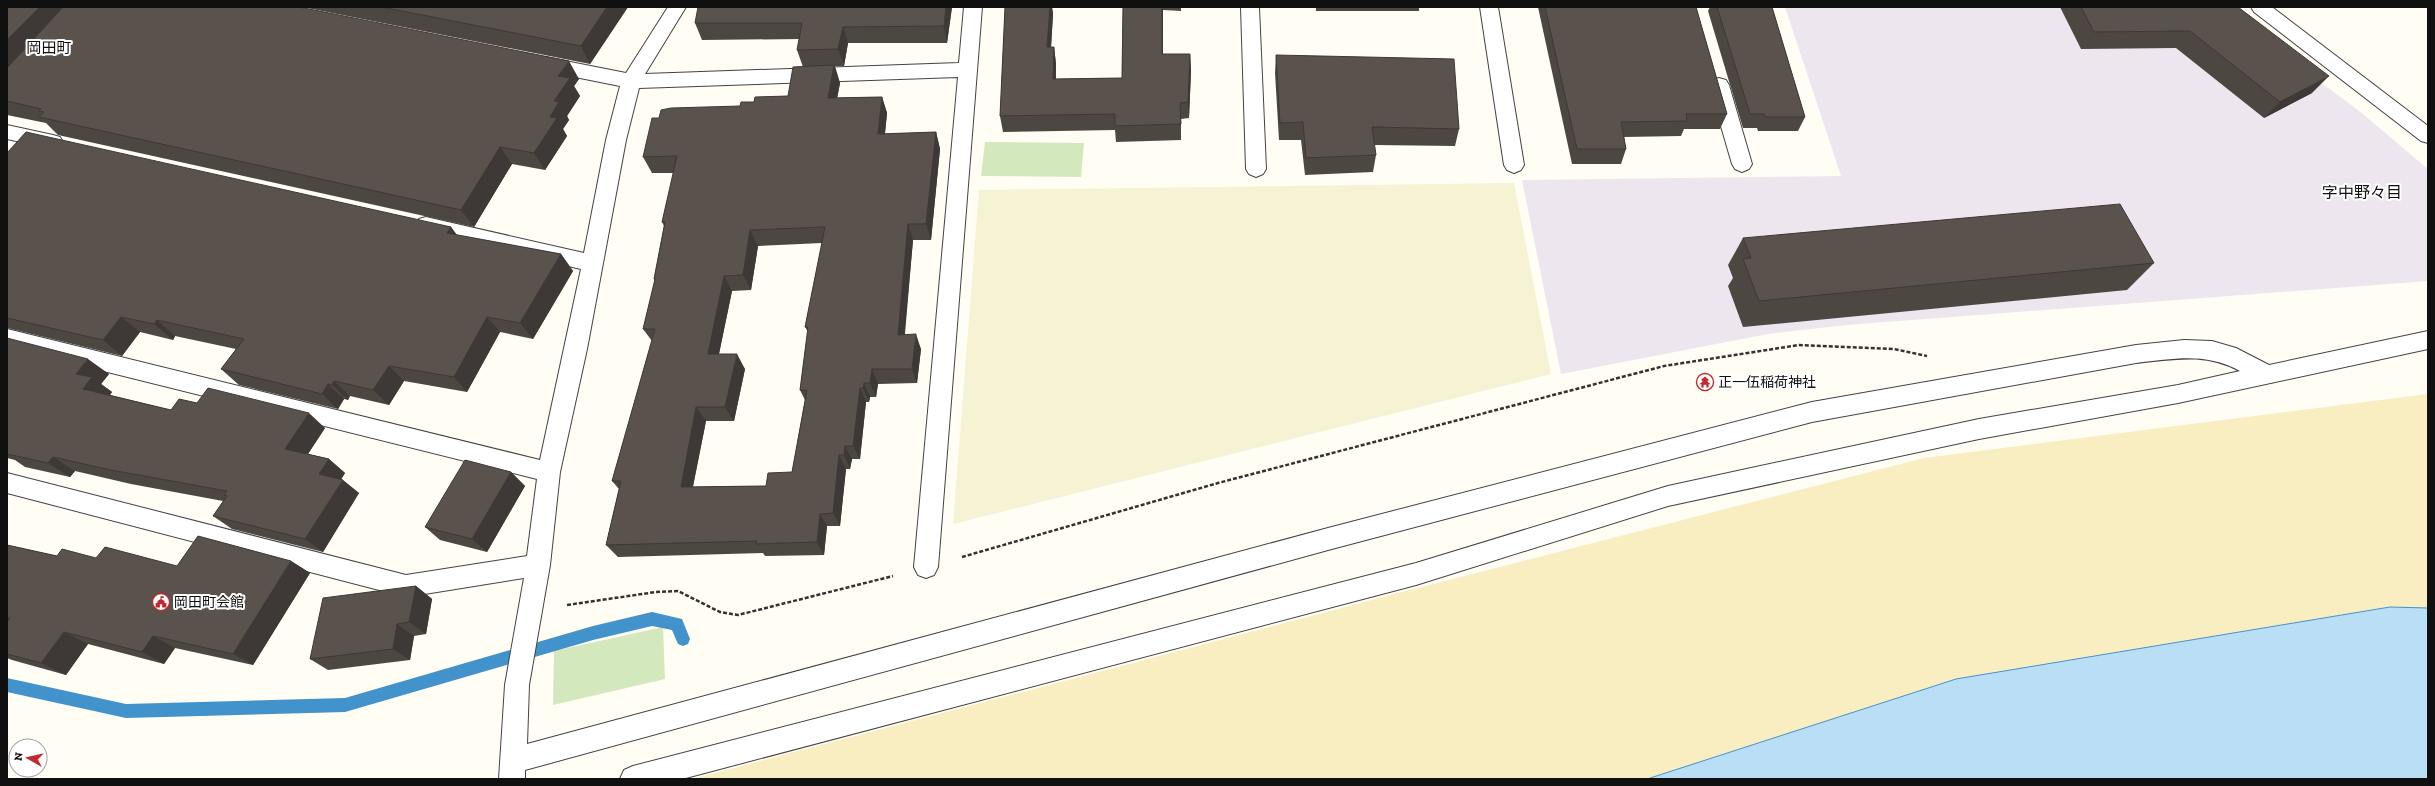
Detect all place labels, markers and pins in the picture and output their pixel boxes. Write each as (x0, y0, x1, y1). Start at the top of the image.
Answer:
temple icon: 正一伍稲荷神社 (1695, 372, 1715, 392)
place label: 正一伍稲荷神社 (1718, 374, 1816, 391)
public building icon: 岡田町会館 (151, 592, 171, 612)
place label: 岡田町会館 (174, 594, 244, 611)

